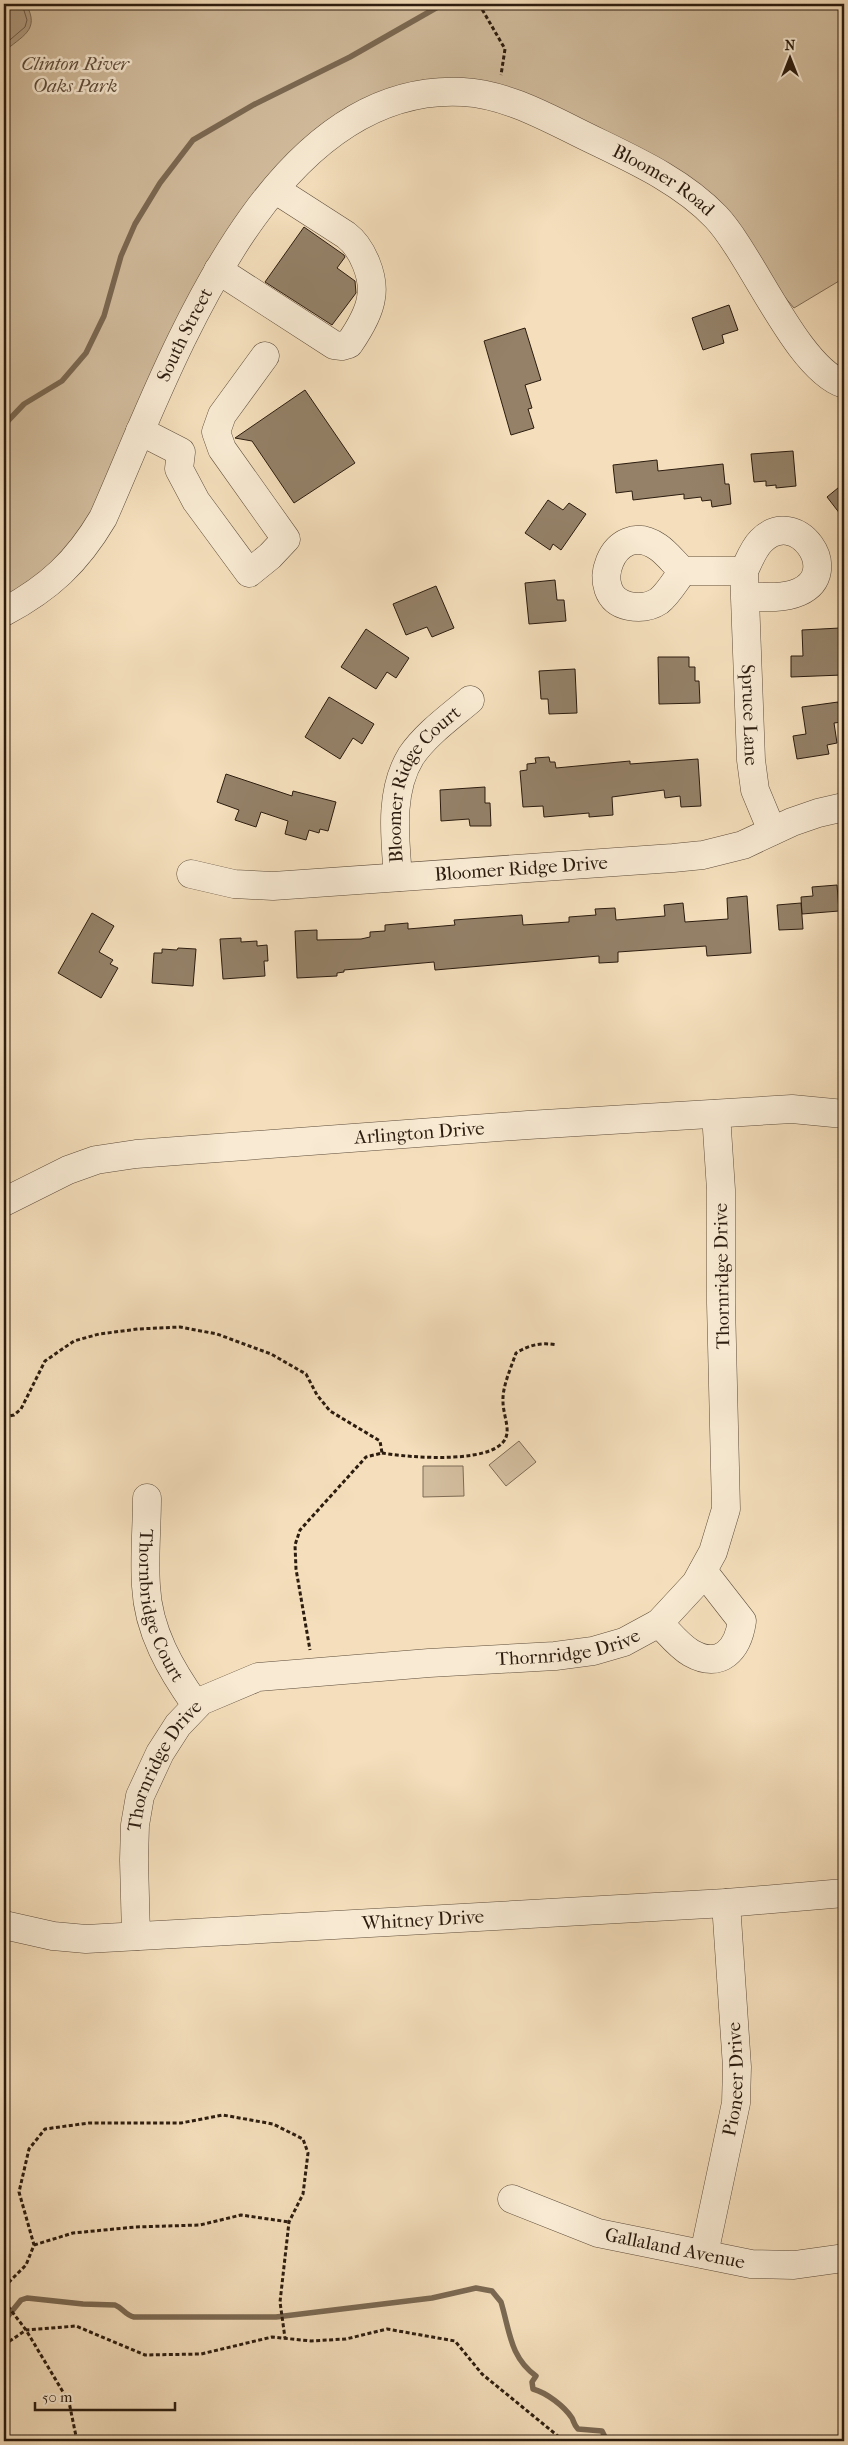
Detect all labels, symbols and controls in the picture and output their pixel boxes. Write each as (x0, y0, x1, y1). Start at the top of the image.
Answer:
north arrow (766, 32, 816, 82)
text: N (785, 37, 796, 54)
park label: Clinton River Oaks Park (21, 53, 130, 97)
street label: Bloomer Road (609, 140, 719, 221)
street label: South Street (152, 284, 217, 385)
street label: Spruce Lane (736, 664, 763, 767)
street label: Bloomer Ridge Court (384, 701, 465, 864)
street label: Bloomer Ridge Drive (434, 852, 609, 886)
street label: Arlington Drive (353, 1117, 485, 1149)
street label: Thornridge Drive (710, 1203, 734, 1349)
street label: Thornbridge Court (134, 1529, 189, 1686)
street label: Thornridge Drive (495, 1624, 644, 1670)
street label: Thornridge Drive (123, 1696, 207, 1833)
street label: Whitney Drive (360, 1906, 485, 1935)
street label: Pioneer Drive (718, 2021, 748, 2138)
street label: Gallaland Avenue (603, 2224, 747, 2274)
scale bar (35, 2380, 175, 2412)
text: 50 m (42, 2388, 73, 2406)

